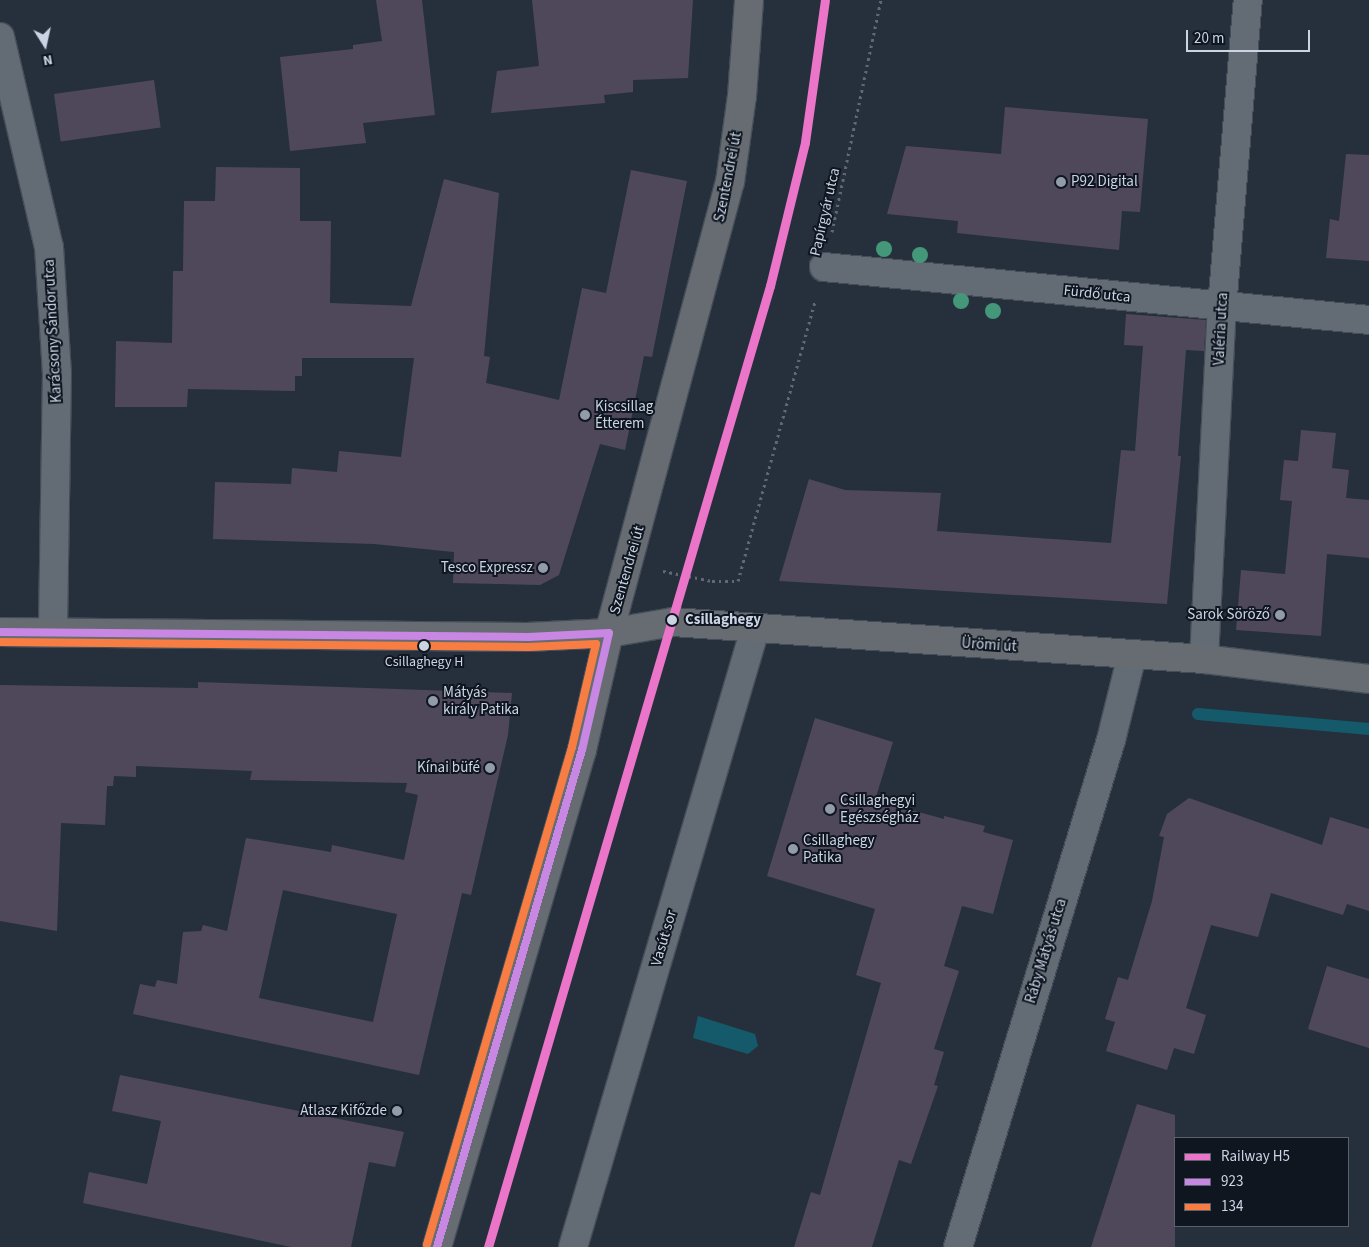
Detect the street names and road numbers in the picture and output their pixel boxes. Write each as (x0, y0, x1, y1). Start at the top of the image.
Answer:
street label: Szentendrei út (710, 131, 746, 223)
street label: Papírgyár utca (806, 166, 844, 258)
street label: Karácsony Sándor utca (40, 259, 66, 403)
street label: Fürdő utca (1063, 282, 1131, 306)
street label: Valéria utca (1210, 292, 1232, 366)
street label: Szentendrei út (606, 524, 648, 616)
street label: Ürömi út (961, 634, 1017, 656)
street label: Ráby Mátyás utca (1022, 897, 1070, 1005)
street label: Vasút sor (647, 908, 681, 968)

